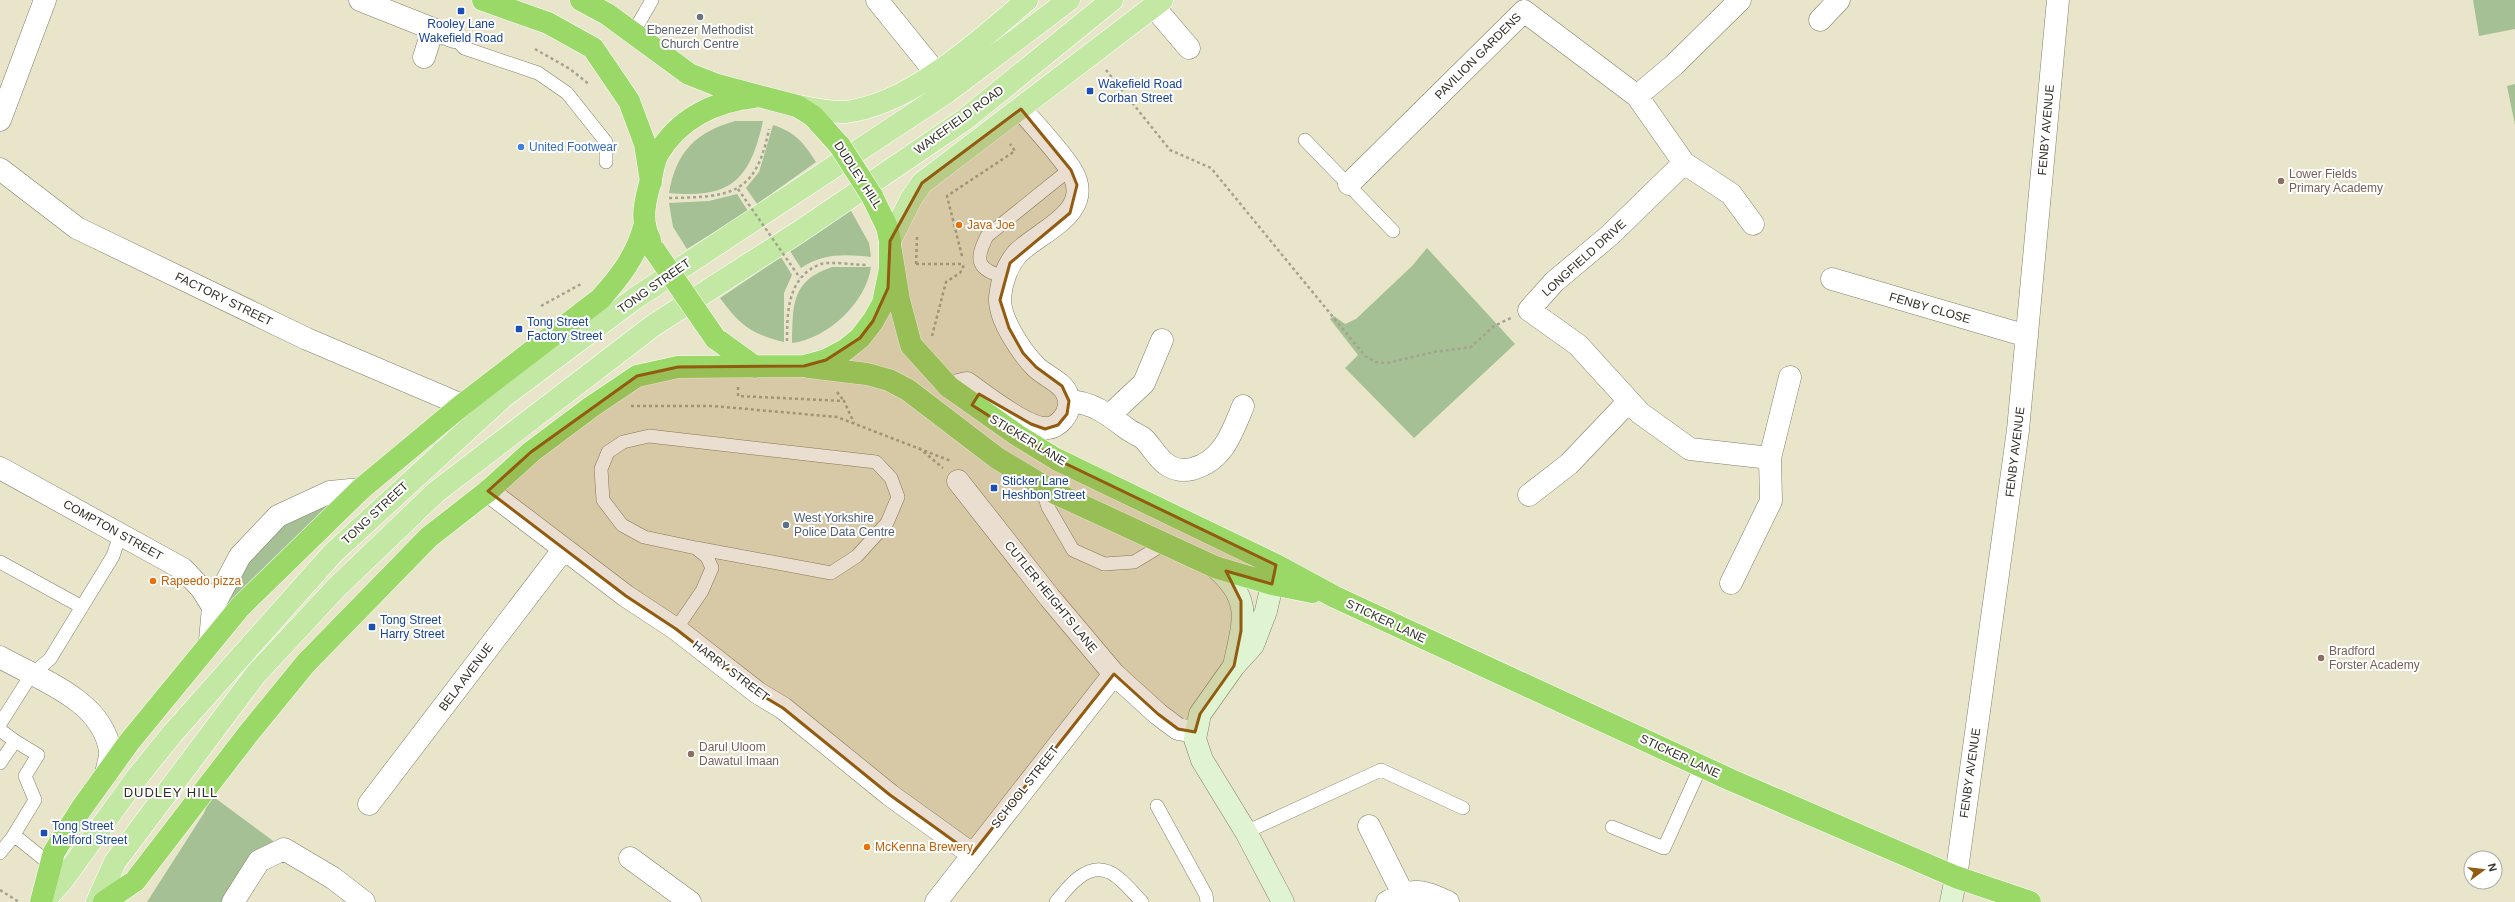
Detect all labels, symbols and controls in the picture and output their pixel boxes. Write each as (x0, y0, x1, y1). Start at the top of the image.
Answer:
marker: Rooley Lane Wakefield Road (456, 6, 466, 16)
street label: PAVILION GARDENS (1432, 10, 1524, 102)
marker: Ebenezer Methodist Church Centre (695, 12, 705, 22)
place label: Rooley Lane Wakefield Road (419, 17, 503, 45)
place label: Ebenezer Methodist Church Centre (647, 23, 754, 51)
place label: Wakefield Road Corban Street (1098, 77, 1182, 105)
street label: WAKEFIELD ROAD (912, 83, 1007, 157)
street label: FENBY AVENUE (2035, 84, 2057, 176)
marker: Wakefield Road Corban Street (1085, 86, 1095, 96)
street label: DUDLEY HILL (831, 139, 885, 211)
place label: United Footwear (529, 140, 617, 154)
marker: United Footwear (516, 142, 526, 152)
place label: Lower Fields Primary Academy (2289, 167, 2383, 195)
marker: Lower Fields Primary Academy (2276, 176, 2286, 186)
street label: LONGFIELD DRIVE (1539, 217, 1629, 299)
place label: Java Joe (967, 218, 1015, 232)
marker: Java Joe (954, 220, 964, 230)
street label: TONG STREET (615, 255, 693, 316)
street label: FACTORY STREET (173, 269, 276, 329)
street label: FENBY CLOSE (1888, 290, 1972, 326)
place label: Tong Street Factory Street (527, 315, 603, 343)
marker: Tong Street Factory Street (514, 324, 524, 334)
street label: FENBY AVENUE (2003, 406, 2027, 498)
street label: STICKER LANE (987, 412, 1069, 468)
place label: Sticker Lane Heshbon Street (1002, 474, 1086, 502)
street label: TONG STREET (339, 478, 411, 547)
marker: Sticker Lane Heshbon Street (989, 483, 999, 493)
street label: COMPTON STREET (61, 497, 166, 564)
place label: West Yorkshire Police Data Centre (794, 511, 895, 539)
marker: West Yorkshire Police Data Centre (781, 520, 791, 530)
street label: CUTLER HEIGHTS LANE (1002, 538, 1100, 656)
place label: Rapeedo pizza (161, 574, 241, 588)
marker: Rapeedo pizza (148, 576, 158, 586)
street label: STICKER LANE (1344, 596, 1428, 646)
place label: Tong Street Harry Street (380, 613, 445, 641)
marker: Tong Street Harry Street (367, 622, 377, 632)
street label: HARRY STREET (690, 638, 773, 705)
street label: BELA AVENUE (436, 640, 496, 714)
place label: Bradford Forster Academy (2329, 644, 2420, 672)
marker: Bradford Forster Academy (2316, 653, 2326, 663)
street label: FENBY AVENUE (1957, 727, 1983, 819)
street label: STICKER LANE (1638, 731, 1722, 781)
place label: Darul Uloom Dawatul Imaan (699, 740, 779, 768)
street label: SCHOOL STREET (988, 742, 1062, 831)
marker: Darul Uloom Dawatul Imaan (686, 749, 696, 759)
district label: DUDLEY HILL (124, 785, 218, 800)
place label: Tong Street Melford Street (52, 819, 128, 847)
marker: Tong Street Melford Street (39, 828, 49, 838)
place label: McKenna Brewery (875, 840, 973, 854)
marker: McKenna Brewery (862, 842, 872, 852)
north arrow (2463, 850, 2503, 890)
text: N (2486, 862, 2499, 873)

